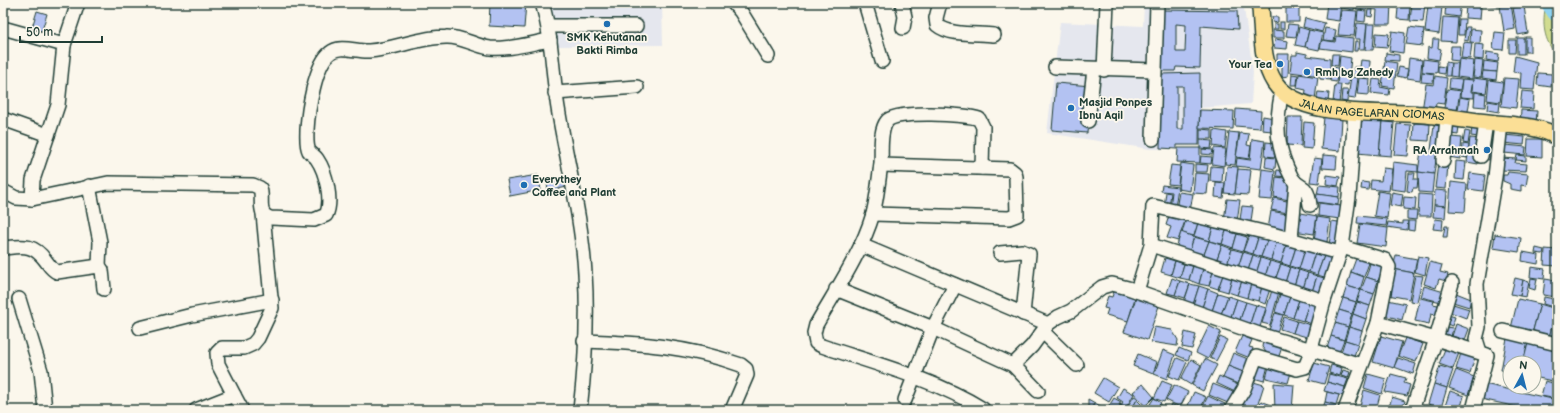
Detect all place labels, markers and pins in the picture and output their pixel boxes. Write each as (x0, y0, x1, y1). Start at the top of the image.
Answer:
marker: SMK Kehutanan Bakti Rimba (602, 19, 612, 29)
place label: SMK Kehutanan Bakti Rimba (567, 31, 647, 57)
place label: Your Tea (1229, 58, 1272, 71)
marker: Your Tea (1275, 59, 1285, 69)
place label: Rmh bg Zahedy (1315, 66, 1393, 79)
marker: Rmh bg Zahedy (1302, 67, 1312, 77)
place label: Masjid Ponpes Ibnu Aqil (1079, 96, 1153, 122)
marker: Masjid Ponpes Ibnu Aqil (1066, 103, 1076, 113)
place label: RA Arrahmah (1413, 144, 1479, 157)
marker: RA Arrahmah (1482, 145, 1492, 155)
place label: Everythey Coffee and Plant (532, 173, 616, 199)
marker: Everythey Coffee and Plant (519, 180, 529, 190)

